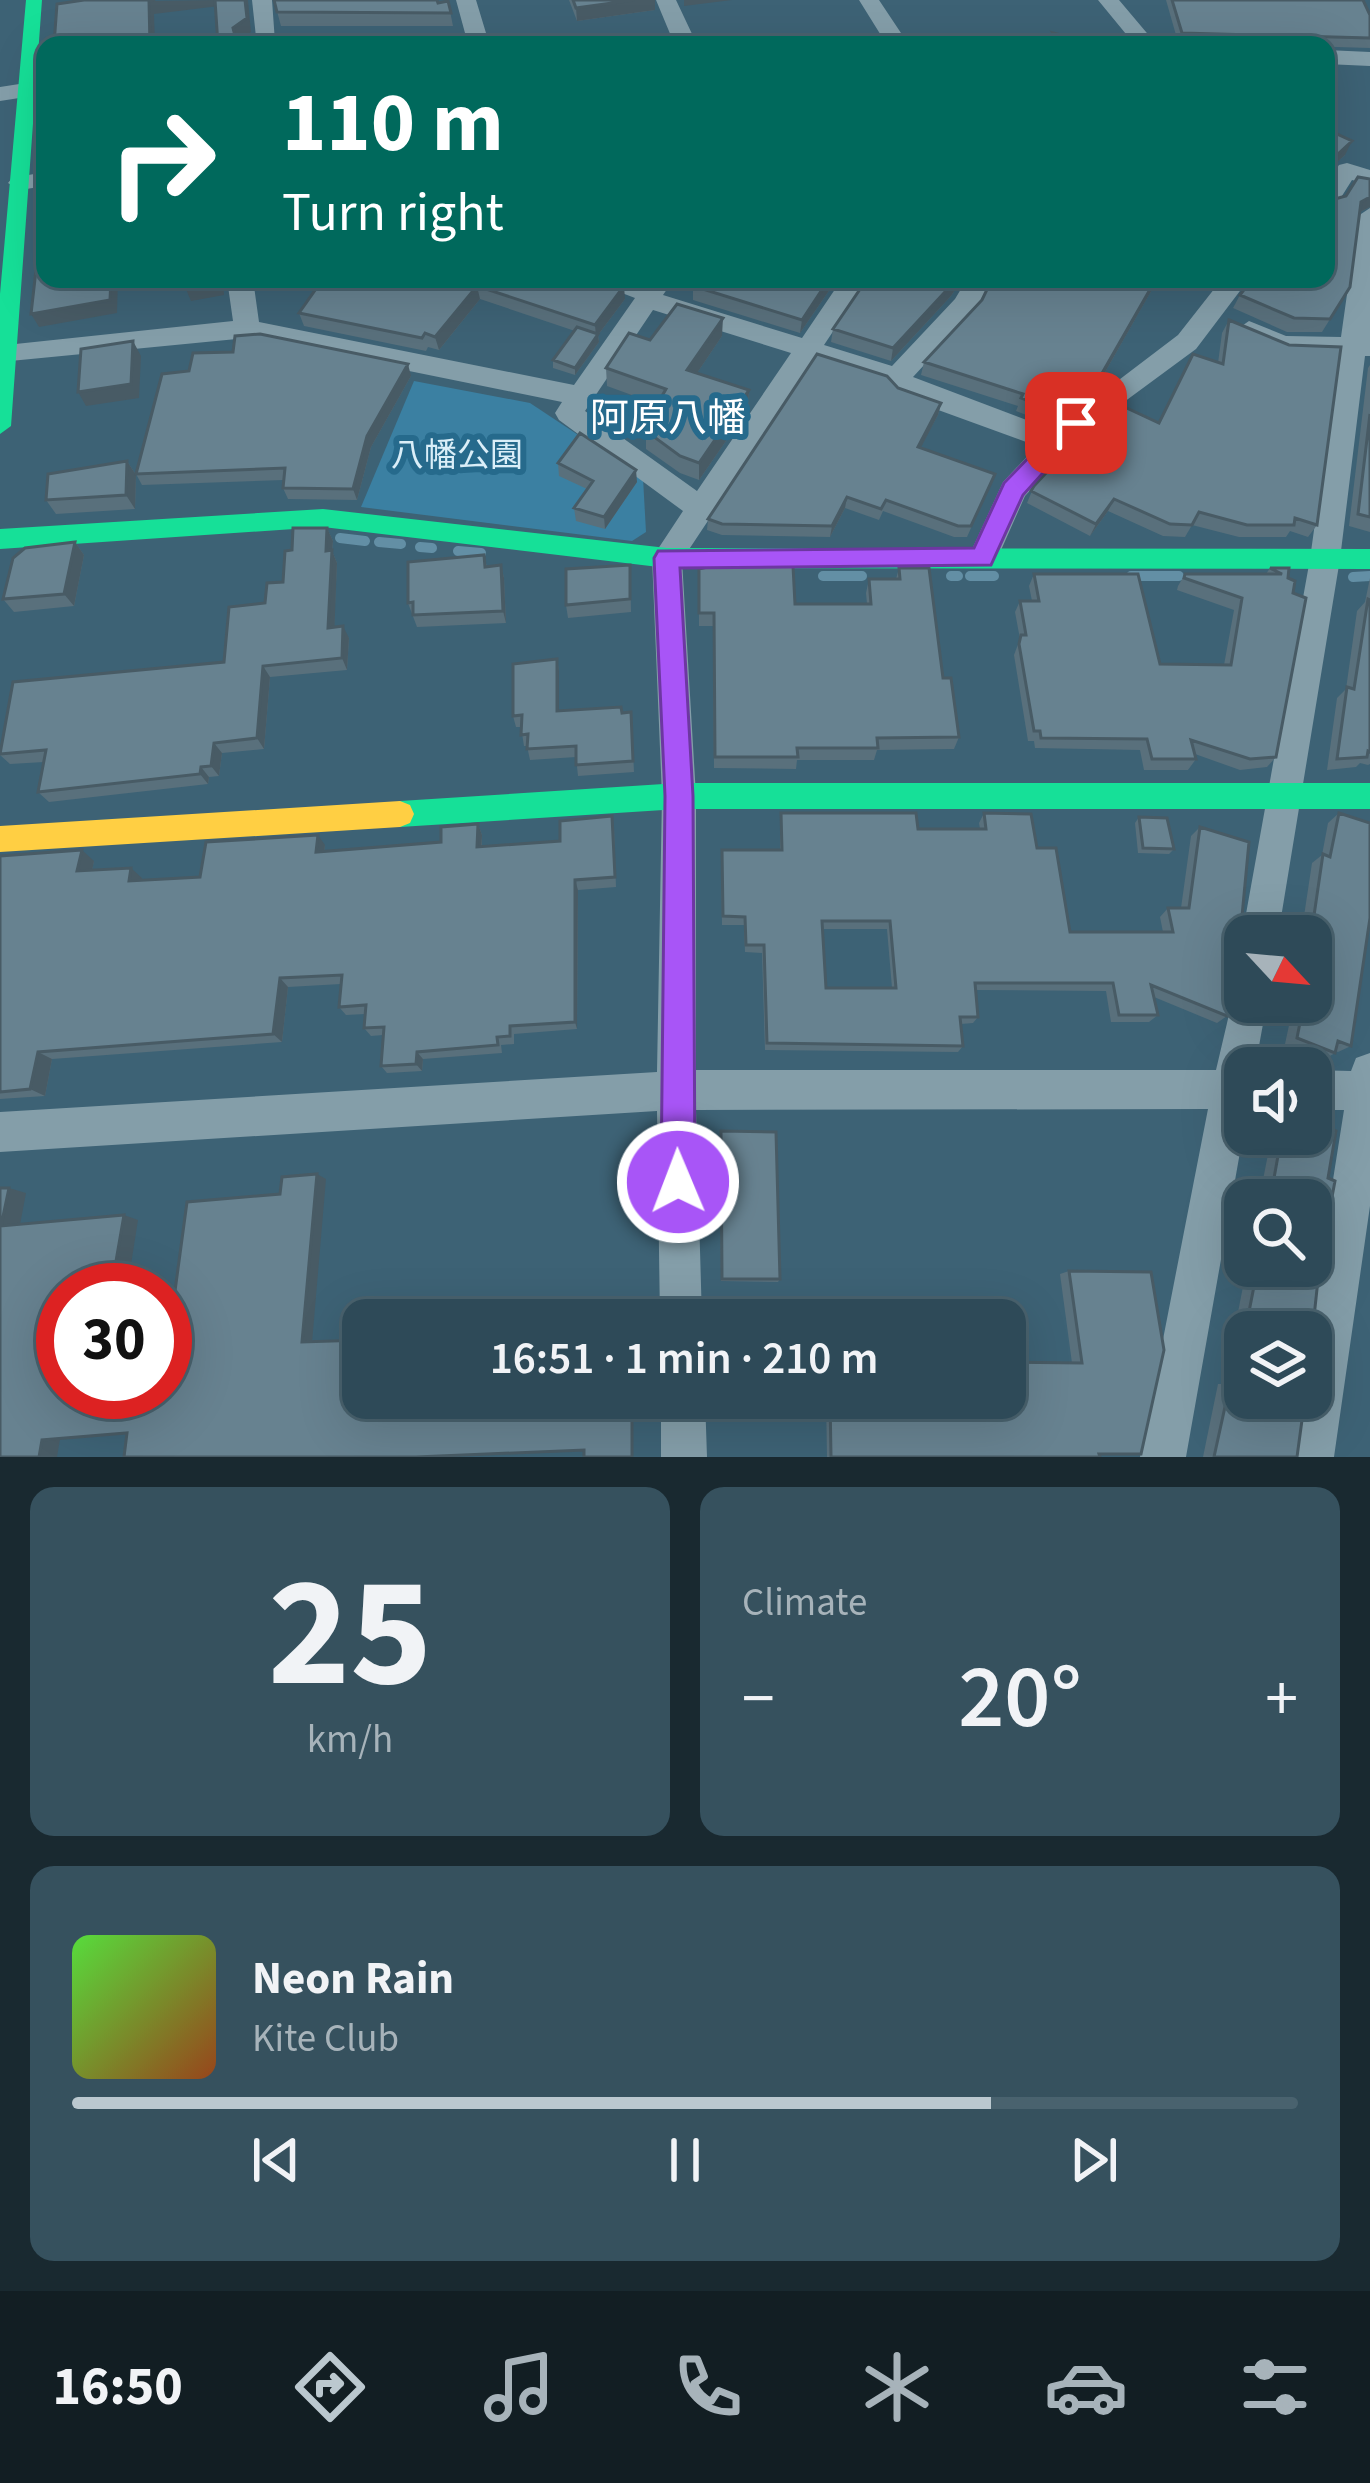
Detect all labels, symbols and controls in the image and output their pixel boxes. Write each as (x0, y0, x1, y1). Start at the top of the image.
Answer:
text: 110 m (282, 64, 504, 184)
icon: right (84, 84, 240, 240)
text: Turn right (282, 175, 504, 252)
pin (1025, 372, 1127, 474)
icon: arrive (1043, 390, 1109, 456)
district label: 阿原八幡 (590, 391, 746, 447)
park label: 八幡公園 (391, 432, 523, 479)
north arrow (1224, 915, 1332, 1023)
map controls (1224, 915, 1332, 1419)
button: sound (1224, 1047, 1332, 1155)
position arrow (615, 1119, 741, 1245)
button: search (1224, 1179, 1332, 1287)
speed limit sign: 30 (36, 1263, 192, 1419)
button: layers (1224, 1311, 1332, 1419)
text: 16:51 · 1 min · 210 m (490, 1327, 878, 1391)
text: 25 (268, 1523, 432, 1745)
text: Climate (742, 1575, 867, 1631)
text: 20° (958, 1634, 1082, 1762)
text: − (742, 1652, 775, 1746)
text: + (1265, 1652, 1298, 1746)
text: km/h (307, 1712, 393, 1768)
text: Neon Rain (252, 1947, 454, 2011)
text: Kite Club (252, 2011, 399, 2067)
icon: previous (243, 2127, 309, 2193)
icon: pause (652, 2127, 718, 2193)
icon: next (1061, 2127, 1127, 2193)
icon: directions (288, 2345, 372, 2429)
icon: music (477, 2345, 561, 2429)
icon: phone (666, 2345, 750, 2429)
icon: climate (855, 2345, 939, 2429)
icon: car (1044, 2345, 1128, 2429)
icon: filters (1233, 2345, 1317, 2429)
text: 16:50 (53, 2349, 183, 2426)

